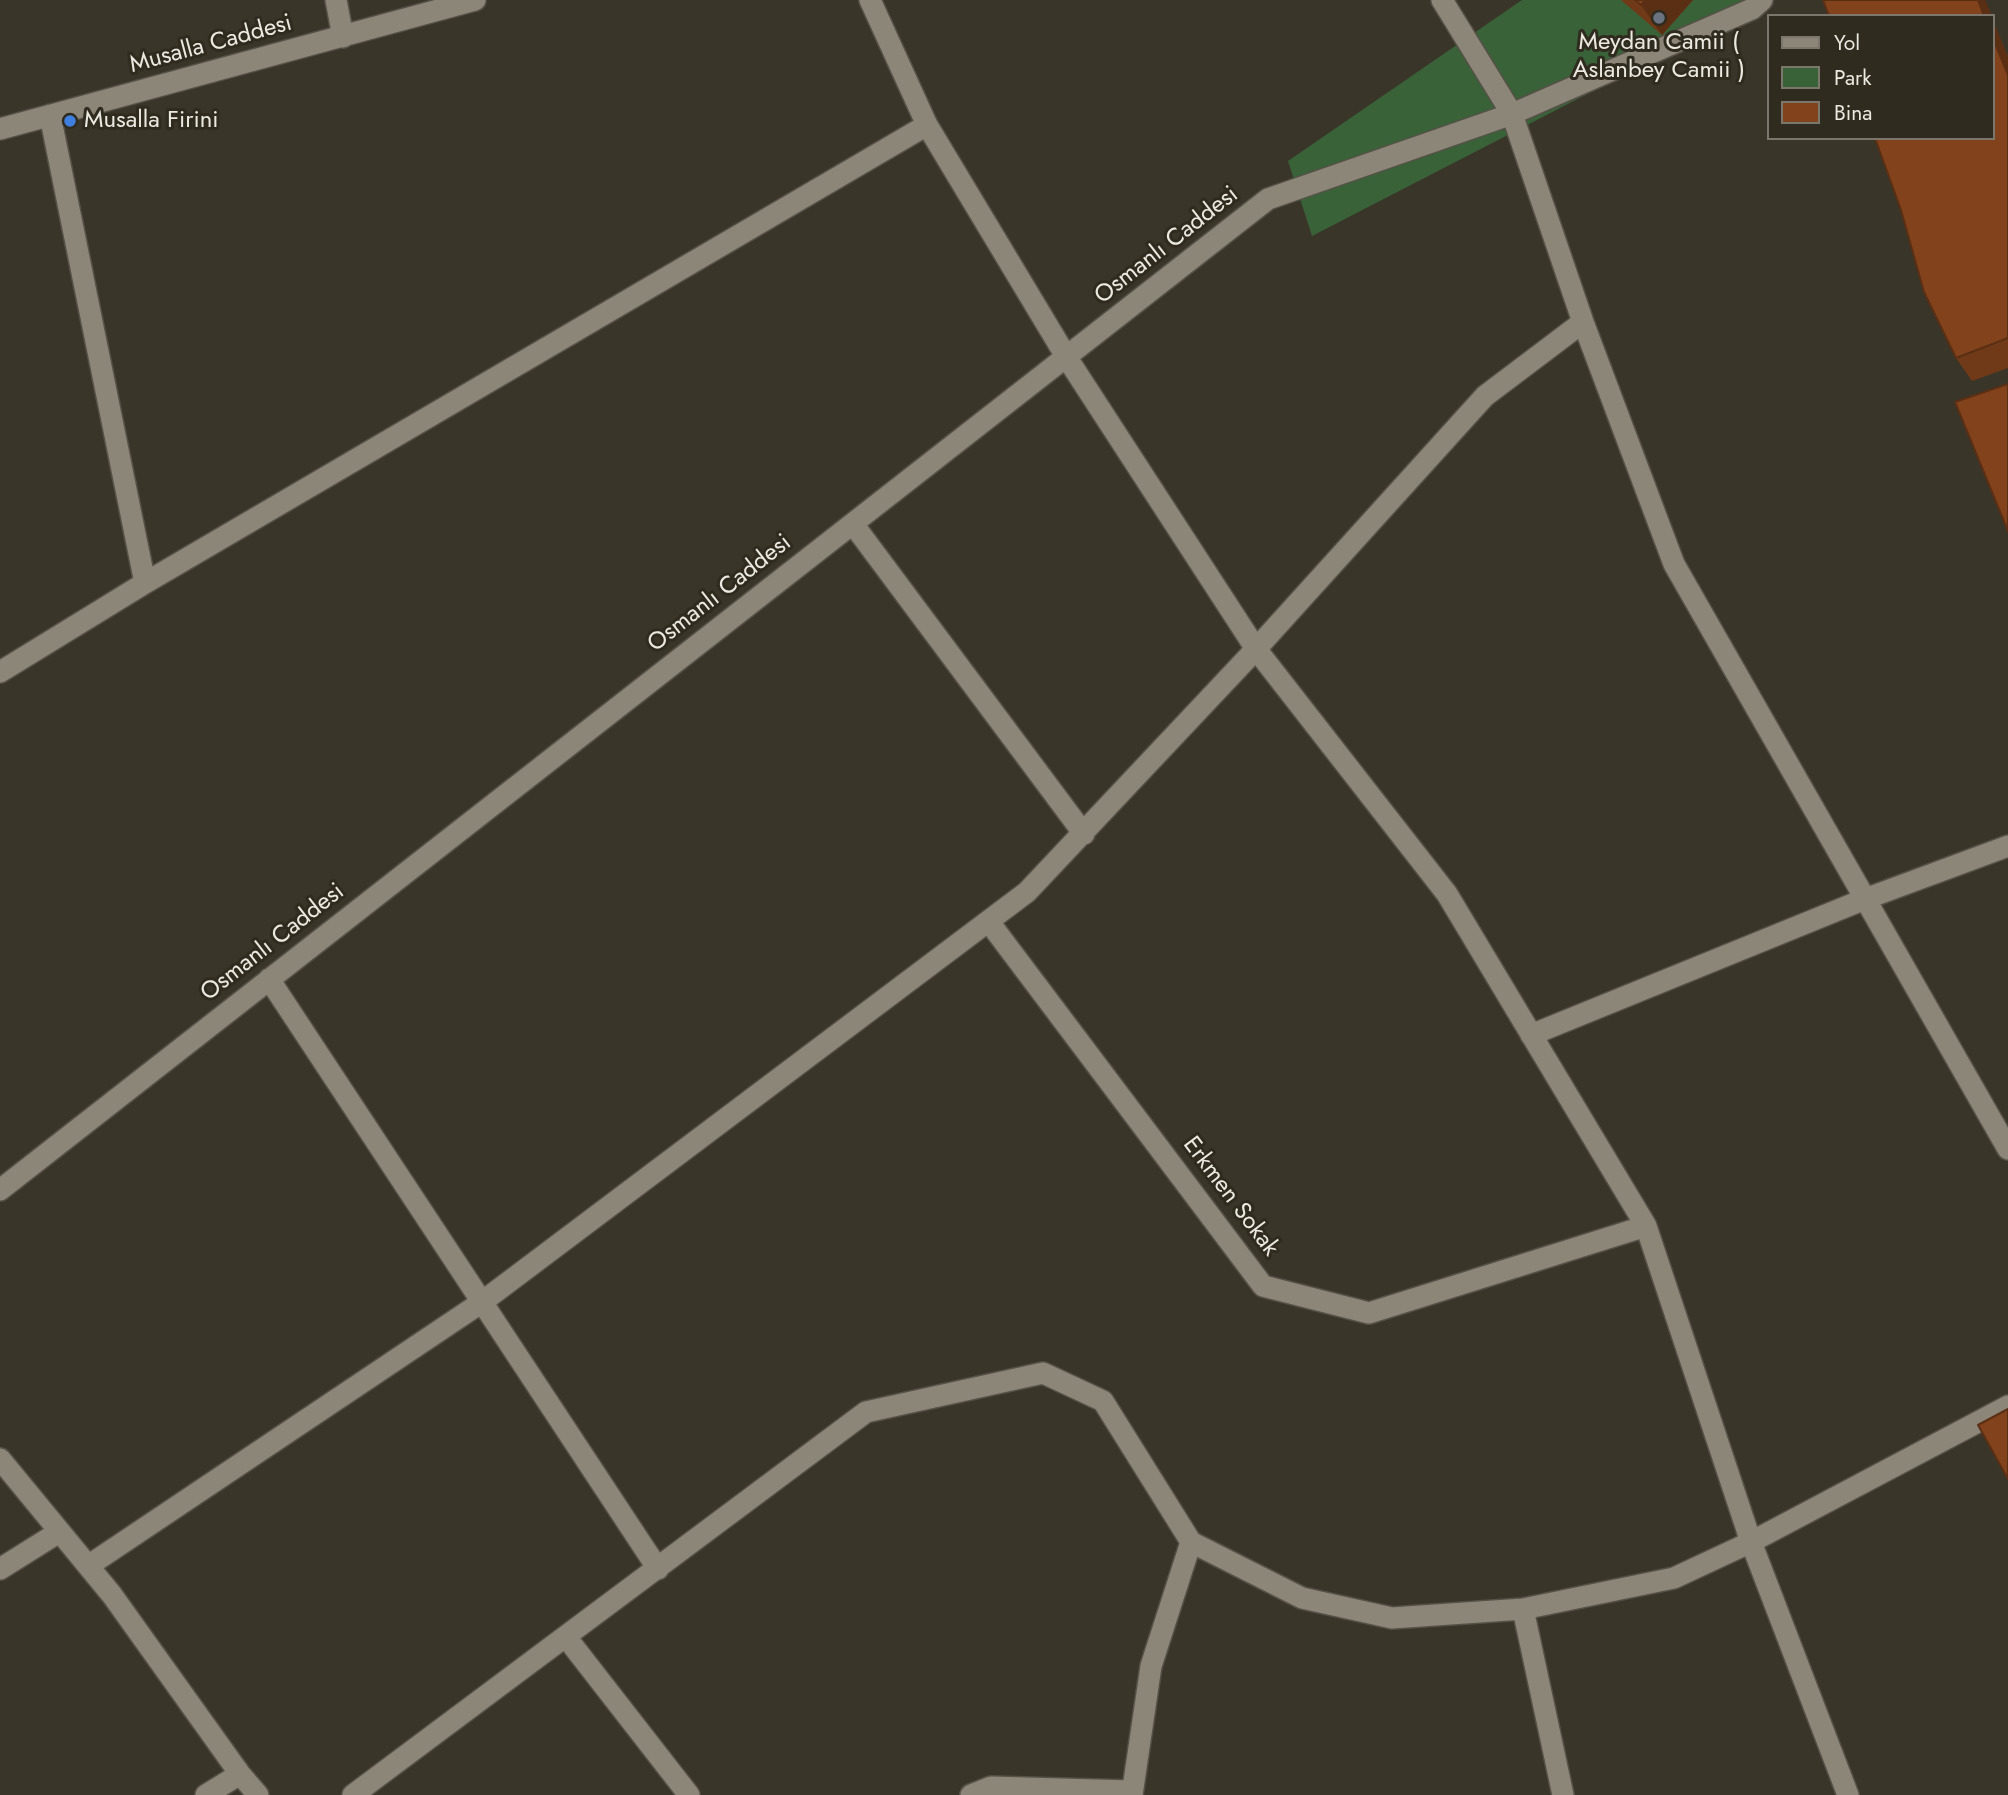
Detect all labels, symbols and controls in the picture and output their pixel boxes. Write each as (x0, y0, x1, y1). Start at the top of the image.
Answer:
street label: Musalla Caddesi (127, 10, 295, 80)
marker: Meydan Camii ( Aslanbey Camii ) (1651, 10, 1667, 26)
legend (1766, 14, 1994, 140)
text: Yol (1834, 28, 1860, 58)
place label: Meydan Camii ( Aslanbey Camii ) (1573, 29, 1745, 85)
text: Park (1834, 63, 1871, 93)
text: Bina (1834, 98, 1872, 128)
place label: Musalla Firini (84, 107, 219, 135)
marker: Musalla Firini (62, 113, 78, 129)
street label: Osmanlı Caddesi (1090, 181, 1244, 311)
street label: Osmanlı Caddesi (643, 529, 797, 659)
street label: Osmanlı Caddesi (196, 878, 350, 1008)
street label: Erkmen Sokak (1176, 1132, 1284, 1262)

